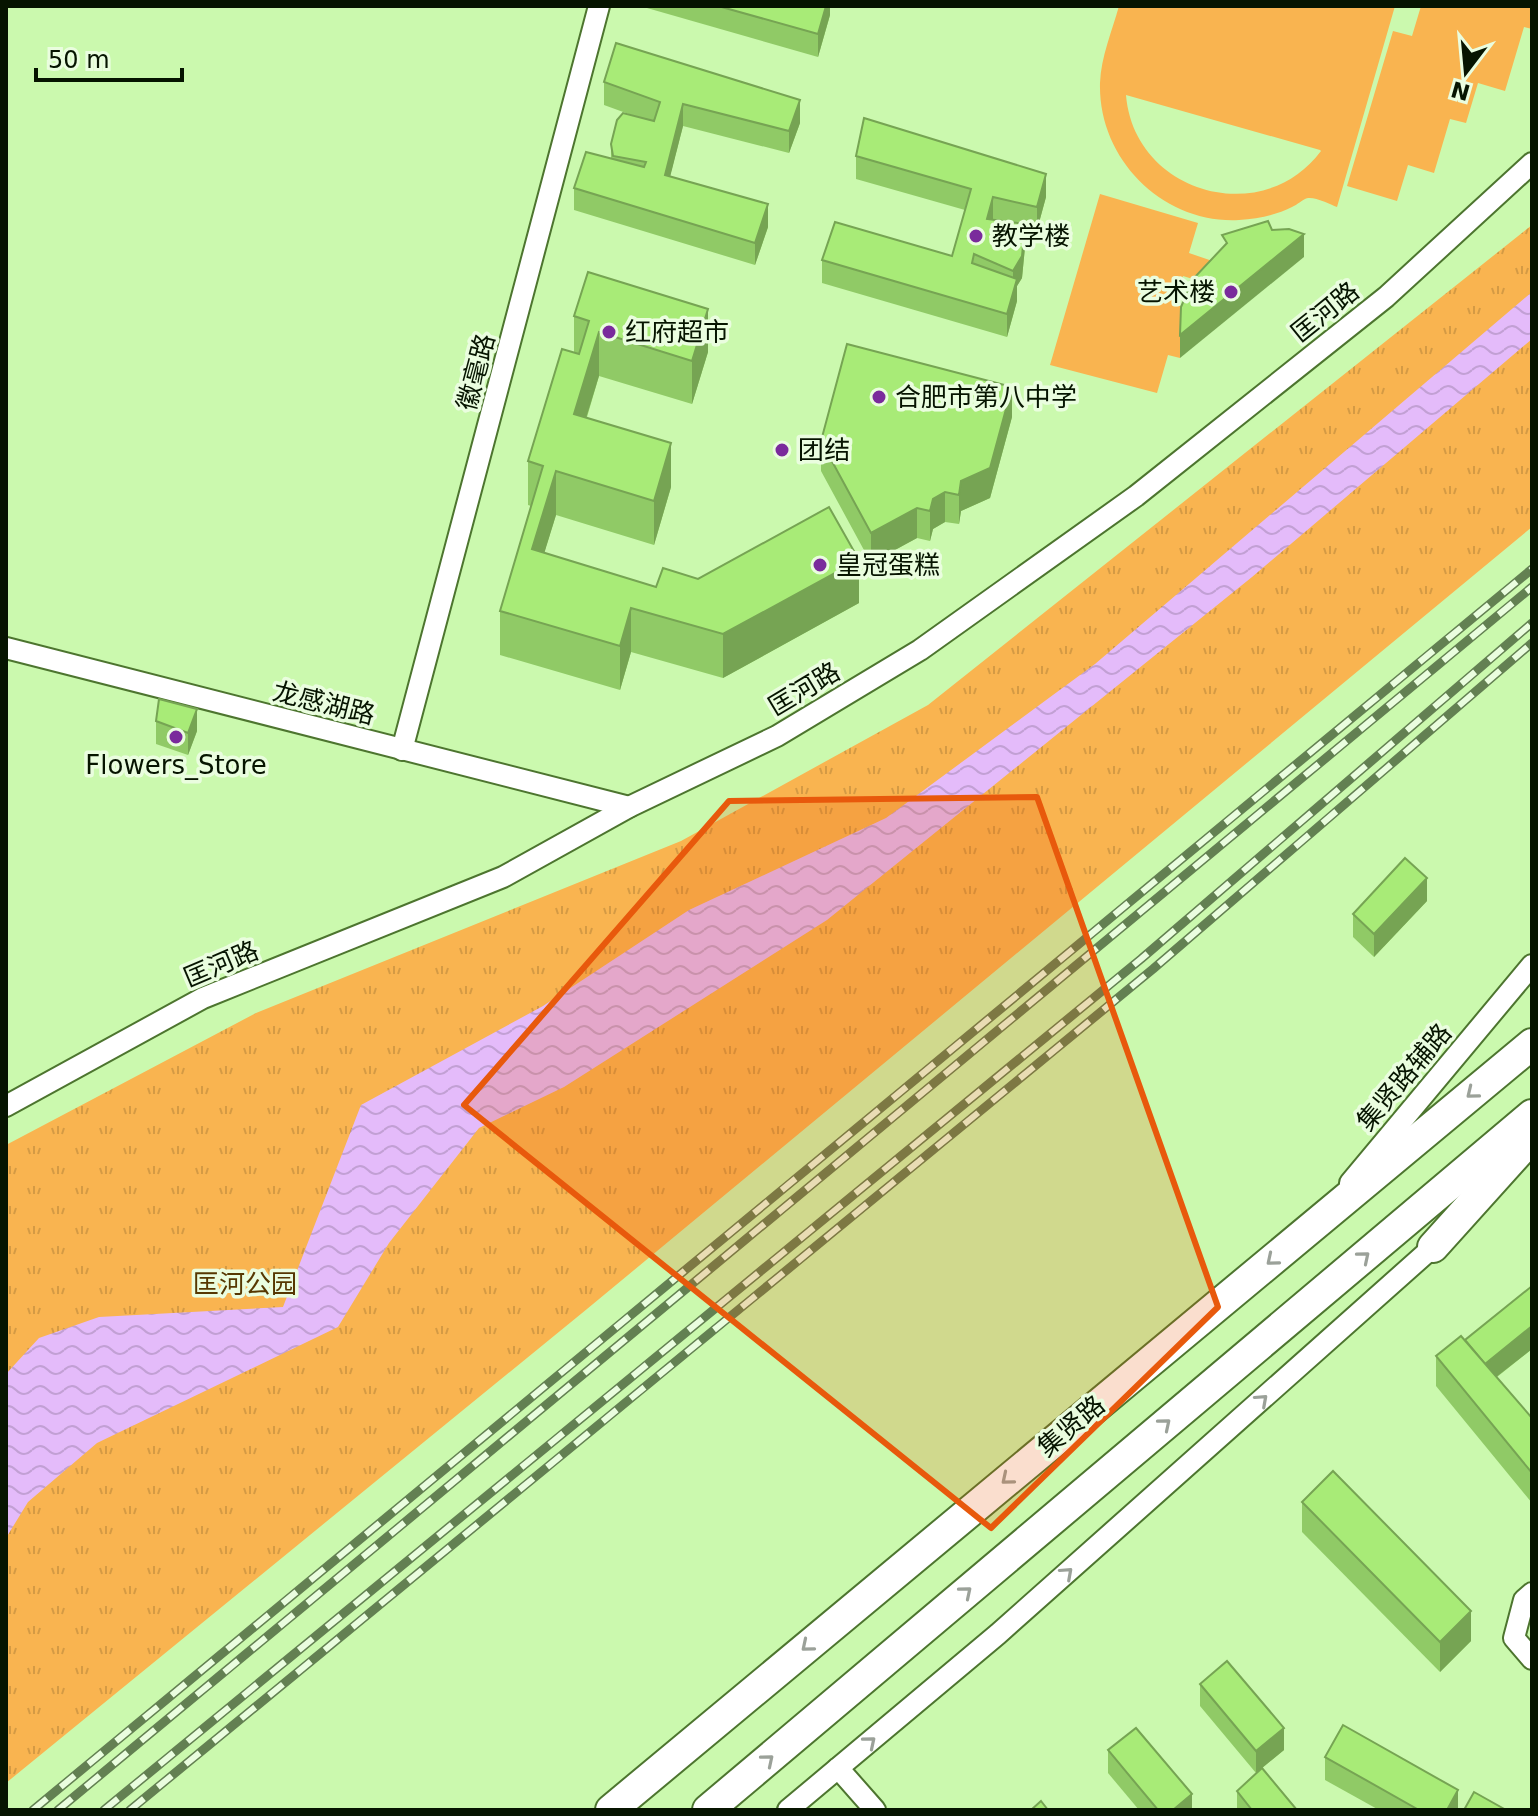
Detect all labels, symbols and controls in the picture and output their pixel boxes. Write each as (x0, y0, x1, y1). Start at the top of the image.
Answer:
scale bar (36, 32, 182, 82)
north arrow (1426, 32, 1506, 112)
text: 50 m (48, 46, 110, 74)
text: N (1448, 76, 1473, 105)
place label: 教学楼 (992, 221, 1070, 251)
marker: 教学楼 (967, 227, 985, 245)
street label: 匡河路 (1285, 276, 1365, 348)
place label: 艺术楼 (1137, 277, 1215, 307)
marker: 艺术楼 (1222, 283, 1240, 301)
place label: 红府超市 (625, 317, 729, 347)
marker: 红府超市 (600, 323, 618, 341)
street label: 徽毫路 (451, 330, 501, 414)
place label: 合肥市第八中学 (895, 382, 1077, 412)
marker: 合肥市第八中学 (870, 388, 888, 406)
place label: 团结 (798, 435, 850, 465)
marker: 团结 (773, 441, 791, 459)
place label: 皇冠蛋糕 (836, 550, 940, 580)
marker: 皇冠蛋糕 (811, 556, 829, 574)
street label: 匡河路 (763, 656, 845, 722)
street label: 龙感湖路 (270, 676, 378, 730)
marker: Flowers_Store (167, 728, 185, 746)
place label: Flowers_Store (85, 750, 267, 780)
street label: 匡河路 (179, 935, 263, 993)
street label: 集贤路辅路 (1351, 1018, 1457, 1136)
one-way arrow (1466, 1084, 1481, 1098)
one-way arrow (1266, 1250, 1281, 1264)
one-way arrow (1355, 1252, 1369, 1267)
park label: 匡河公园 (193, 1269, 297, 1299)
street label: 集贤路 (1031, 1389, 1111, 1463)
one-way arrow (1252, 1395, 1267, 1410)
one-way arrow (1156, 1419, 1170, 1434)
one-way arrow (1002, 1469, 1016, 1484)
one-way arrow (1058, 1568, 1073, 1583)
one-way arrow (957, 1587, 972, 1602)
one-way arrow (801, 1636, 816, 1650)
one-way arrow (860, 1737, 875, 1752)
one-way arrow (758, 1755, 773, 1770)

